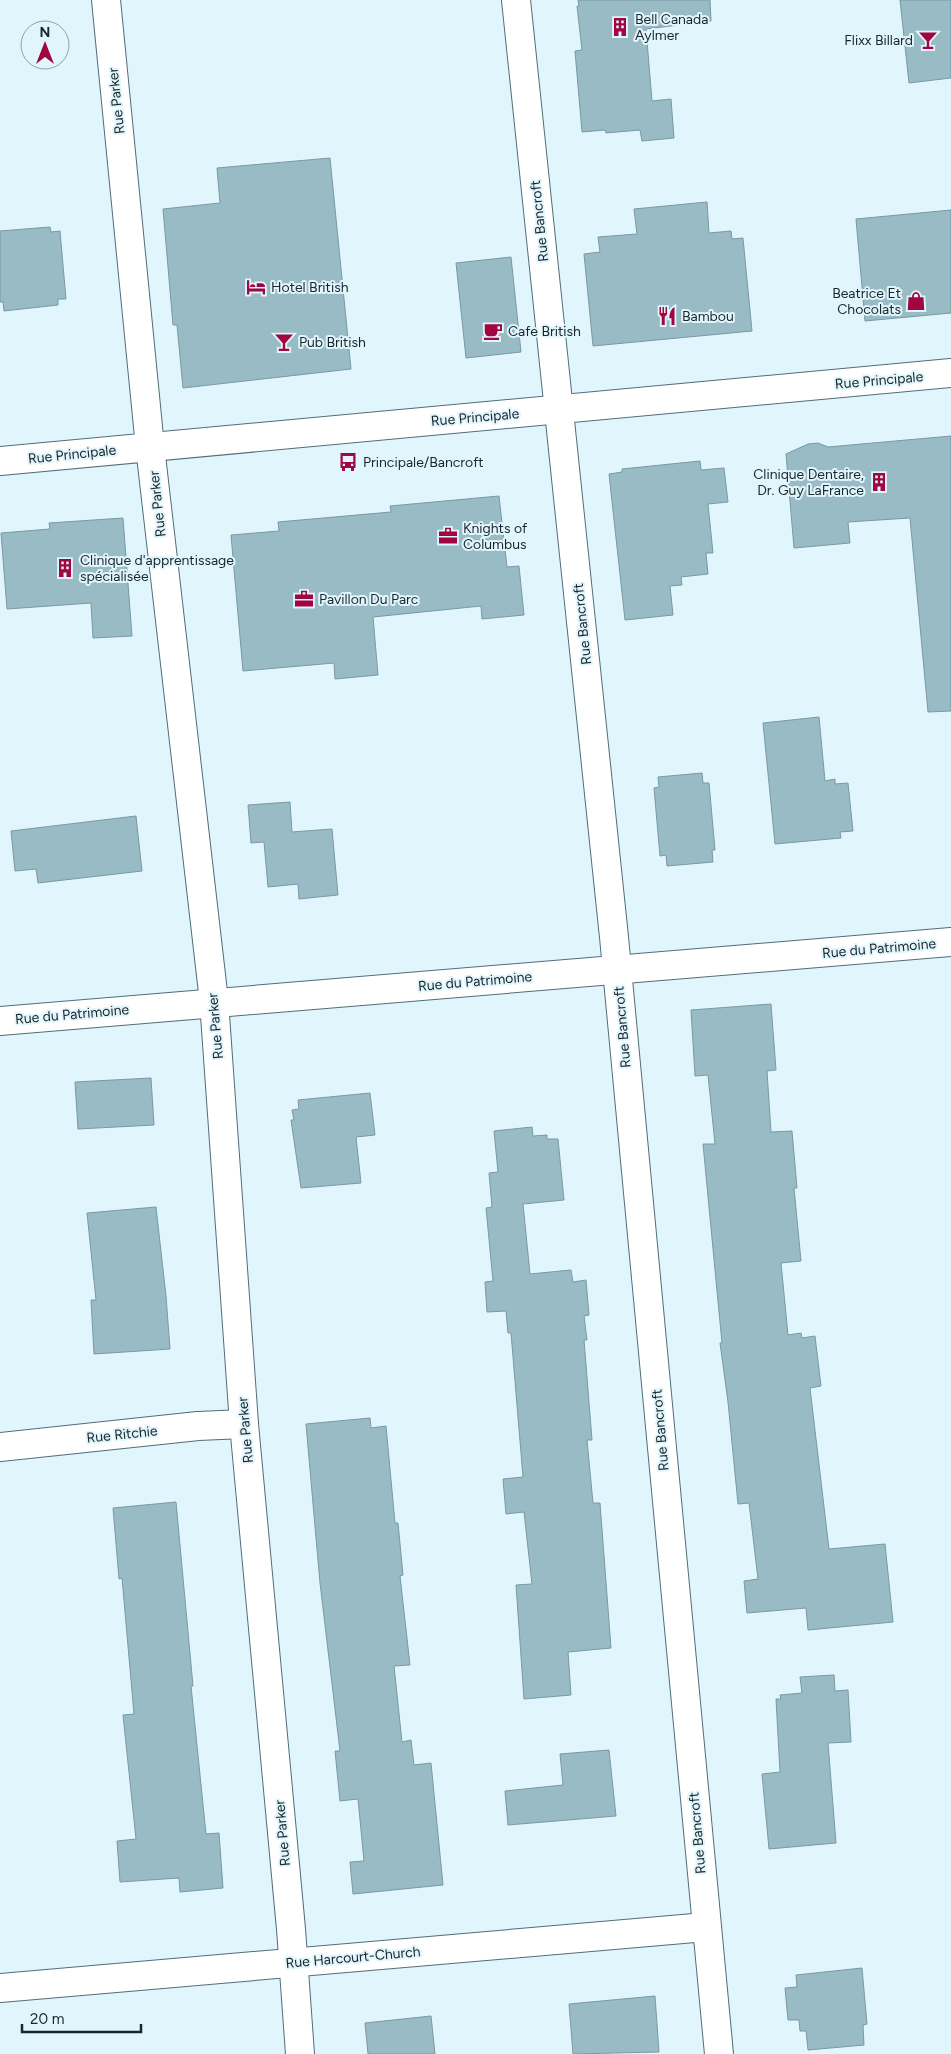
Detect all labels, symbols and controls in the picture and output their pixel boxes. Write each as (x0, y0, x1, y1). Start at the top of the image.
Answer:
place label: Bell Canada Aylmer (635, 11, 708, 44)
building icon: Bell Canada Aylmer (609, 16, 631, 38)
north arrow (20, 20, 70, 70)
text: N (40, 24, 50, 41)
bar icon: Flixx Billard (917, 29, 939, 51)
place label: Flixx Billard (844, 32, 913, 49)
street label: Rue Parker (105, 67, 128, 135)
street label: Rue Bancroft (527, 179, 552, 263)
hotel icon: Hotel British (245, 276, 267, 298)
place label: Hotel British (271, 279, 349, 296)
place label: Beatrice Et Chocolats (832, 285, 901, 318)
shop icon: Beatrice Et Chocolats (905, 290, 927, 312)
restaurant icon: Bambou (656, 305, 678, 327)
place label: Bambou (682, 308, 734, 325)
cafe icon: Cafe British (482, 320, 504, 342)
place label: Cafe British (508, 323, 581, 340)
bar icon: Pub British (273, 331, 295, 353)
place label: Pub British (299, 334, 366, 351)
street label: Rue Principale (834, 368, 924, 393)
street label: Rue Principale (430, 405, 520, 430)
street label: Rue Principale (27, 441, 117, 468)
bus stop icon: Principale/Bancroft (337, 451, 359, 473)
place label: Principale/Bancroft (363, 454, 484, 471)
place label: Clinique Dentaire, Dr. Guy LaFrance (753, 466, 864, 499)
street label: Rue Parker (146, 470, 169, 538)
building icon: Clinique Dentaire, Dr. Guy LaFrance (868, 471, 890, 493)
place label: Knights of Columbus (463, 520, 528, 553)
office icon: Knights of Columbus (437, 525, 459, 547)
place label: Clinique d'apprentissage spécialisée (80, 552, 234, 585)
building icon: Clinique d'apprentissage spécialisée (54, 557, 76, 579)
street label: Rue Bancroft (570, 582, 595, 666)
office icon: Pavillon Du Parc (293, 588, 315, 610)
place label: Pavillon Du Parc (319, 591, 419, 608)
street label: Rue du Patrimoine (821, 935, 937, 962)
street label: Rue du Patrimoine (417, 968, 533, 995)
street label: Rue Bancroft (610, 985, 635, 1069)
street label: Rue Parker (204, 992, 227, 1060)
street label: Rue du Patrimoine (14, 1001, 130, 1028)
street label: Rue Bancroft (648, 1388, 673, 1472)
street label: Rue Parker (234, 1396, 257, 1464)
street label: Rue Ritchie (86, 1422, 159, 1447)
street label: Rue Bancroft (685, 1791, 710, 1875)
street label: Rue Parker (271, 1799, 294, 1867)
street label: Rue Harcourt-Church (285, 1943, 421, 1972)
scale bar (22, 2002, 141, 2034)
text: 20 m (30, 2010, 64, 2028)

